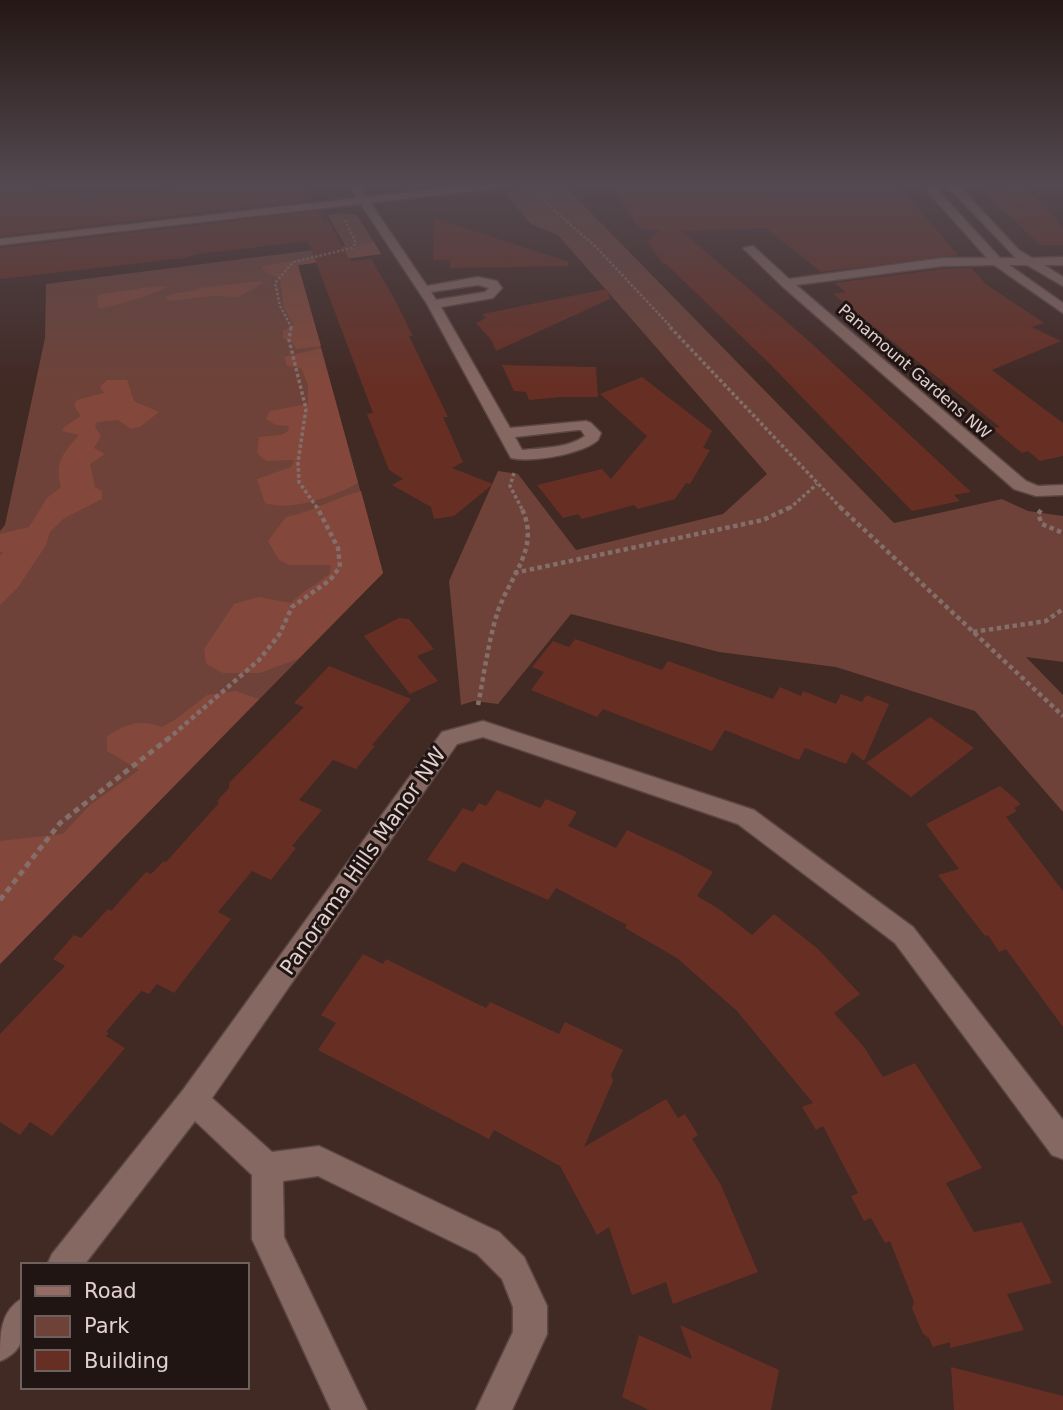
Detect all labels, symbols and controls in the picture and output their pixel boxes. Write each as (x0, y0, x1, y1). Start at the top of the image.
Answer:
street label: Panamount Gardens NW (835, 300, 995, 443)
street label: Panorama Hills Manor NW (275, 742, 451, 979)
legend (21, 1263, 248, 1389)
text: Road (84, 1279, 137, 1303)
text: Park (84, 1314, 130, 1338)
text: Building (84, 1349, 169, 1373)

